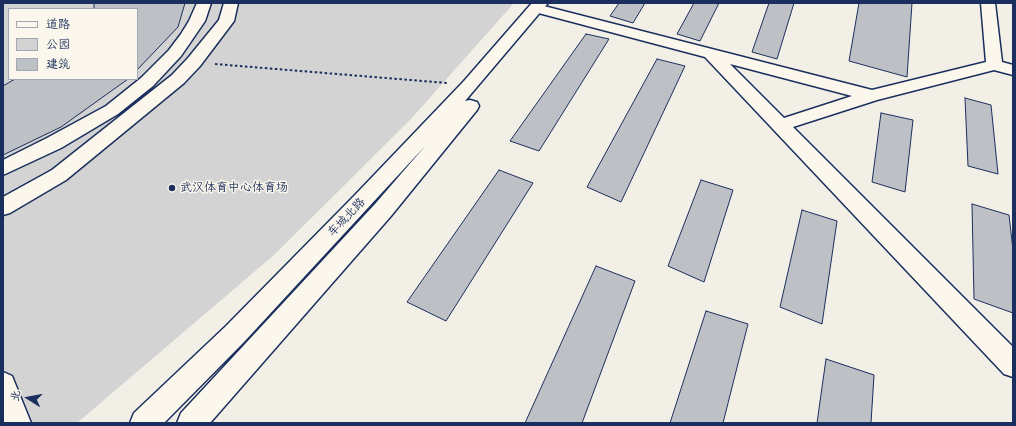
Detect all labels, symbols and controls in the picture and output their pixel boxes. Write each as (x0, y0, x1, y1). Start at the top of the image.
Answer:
legend (8, 8, 138, 80)
text: 道路 (46, 17, 70, 33)
text: 公园 (46, 37, 70, 53)
text: 建筑 (46, 57, 70, 73)
place label: 武汉体育中心体育场 (180, 181, 288, 195)
marker: 武汉体育中心体育场 (167, 183, 177, 193)
street label: 车城北路 (325, 196, 369, 240)
north arrow (8, 378, 48, 418)
text: 北 (8, 389, 24, 402)

